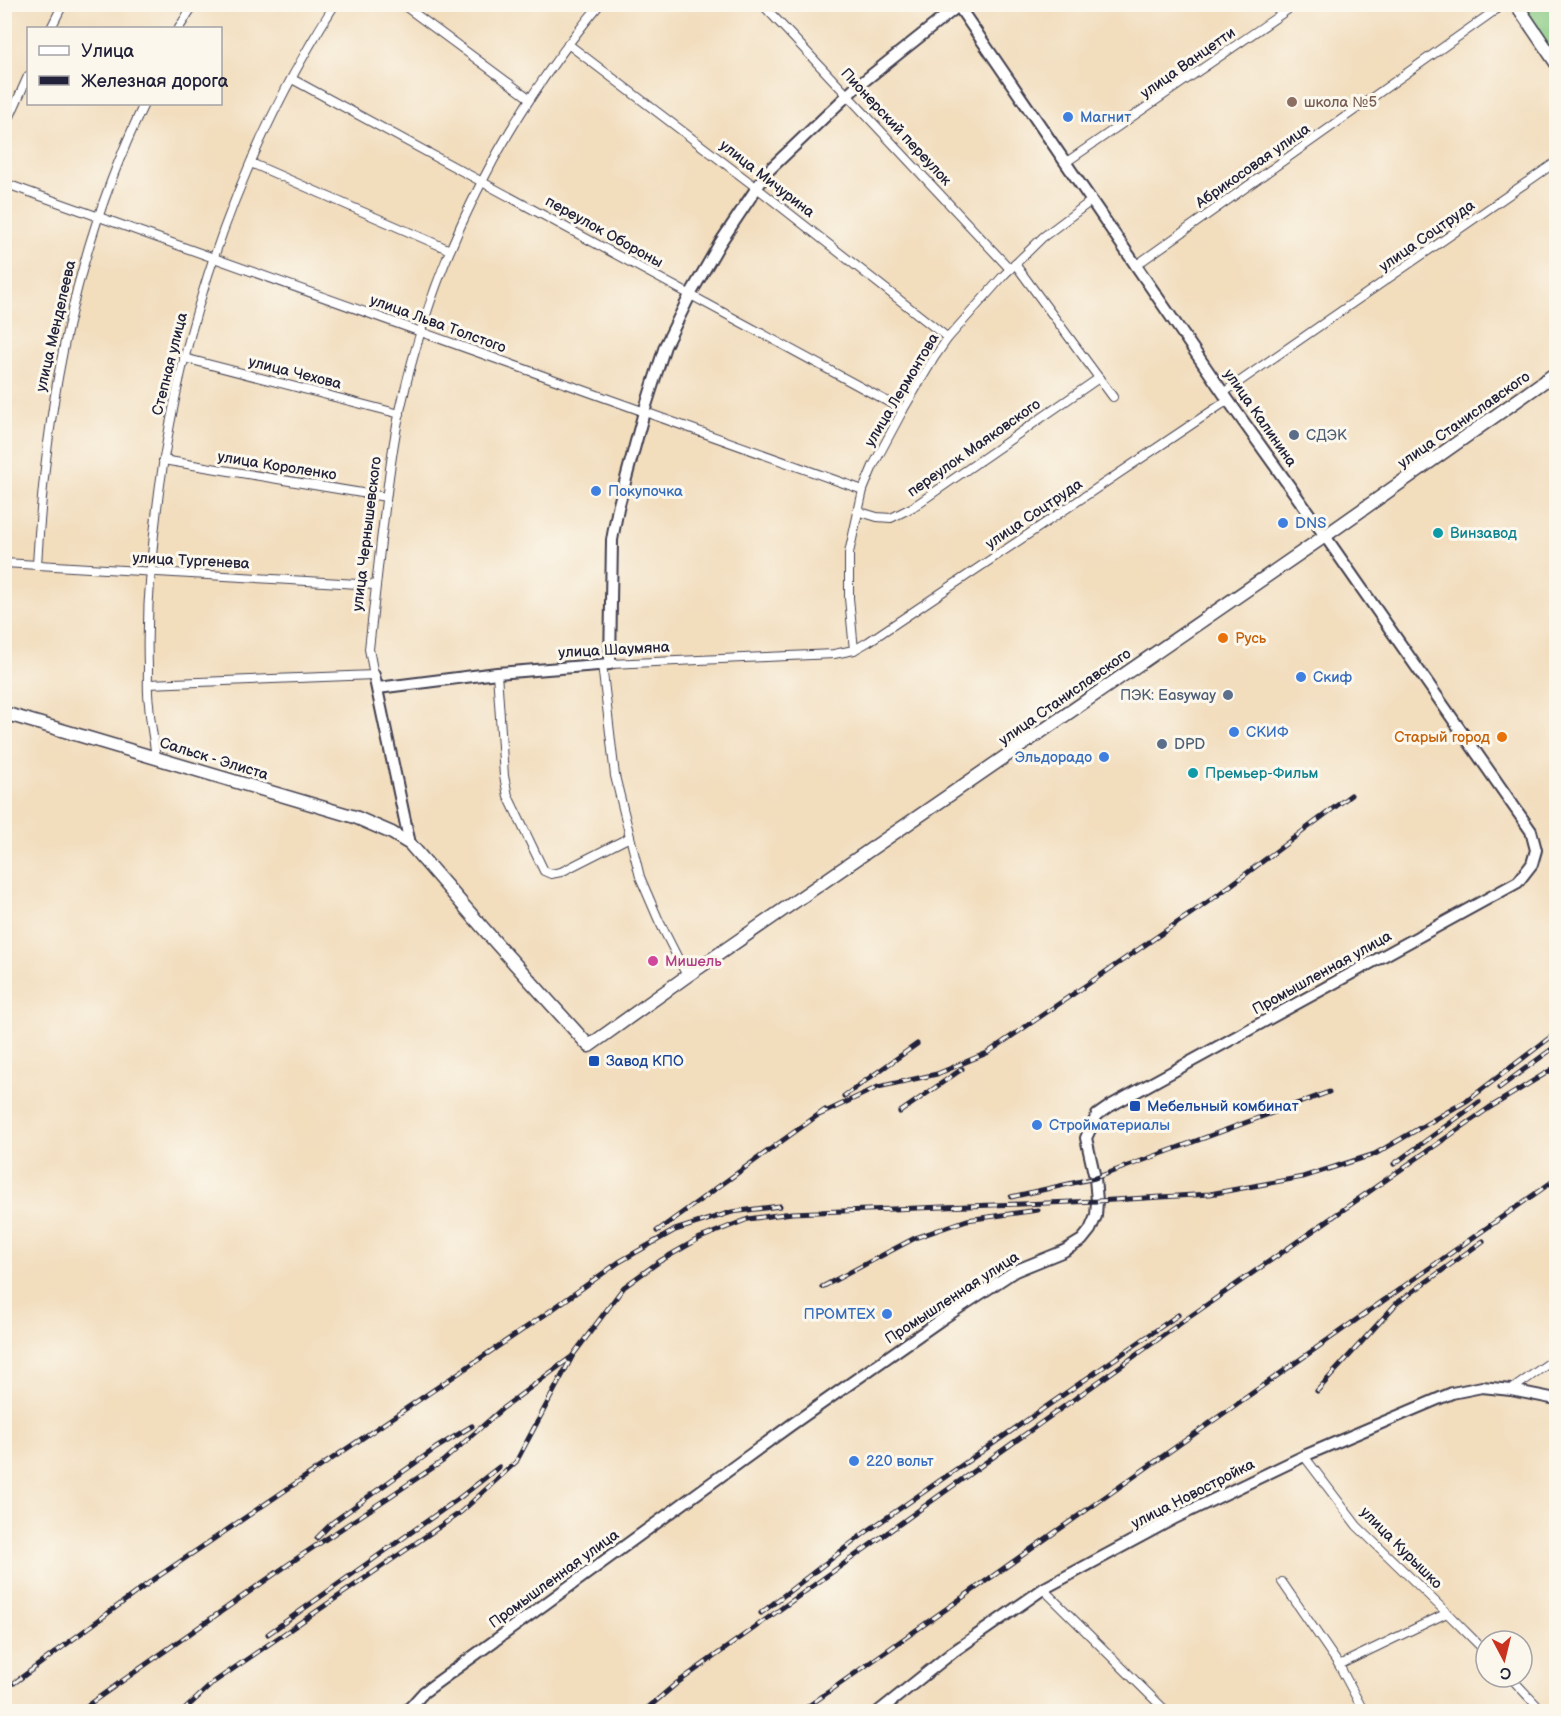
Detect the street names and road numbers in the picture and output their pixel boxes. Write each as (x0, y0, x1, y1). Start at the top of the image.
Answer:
street label: улица Ванцетти (1137, 23, 1239, 103)
street label: Пионерский переулок (836, 64, 956, 190)
street label: Абрикосовая улица (1191, 119, 1314, 213)
street label: улица Мичурина (716, 136, 818, 222)
street label: переулок Обороны (542, 192, 666, 272)
street label: улица Соцтруда (1375, 196, 1479, 276)
street label: улица Менделеева (32, 258, 80, 394)
street label: улица Льва Толстого (367, 291, 509, 358)
street label: Степная улица (148, 310, 192, 417)
street label: улица Лермонтова (861, 330, 944, 450)
street label: улица Чехова (247, 352, 344, 394)
street label: улица Калинина (1219, 365, 1301, 471)
street label: улица Станиславского (1394, 367, 1534, 473)
street label: переулок Маяковского (904, 395, 1045, 501)
street label: улица Короленко (216, 447, 338, 485)
street label: улица Чернышевского (348, 455, 386, 612)
street label: улица Соцтруда (982, 475, 1086, 553)
street label: улица Тургенева (132, 548, 250, 574)
street label: улица Шаумяна (558, 638, 670, 662)
street label: улица Станиславского (995, 644, 1135, 750)
street label: Сальск - Элиста (157, 733, 271, 785)
street label: Промышленная улица (1249, 927, 1395, 1019)
street label: Промышленная улица (881, 1247, 1023, 1349)
street label: улица Новостройка (1128, 1455, 1258, 1533)
street label: улица Курышко (1356, 1503, 1446, 1593)
street label: Промышленная улица (485, 1525, 623, 1633)

